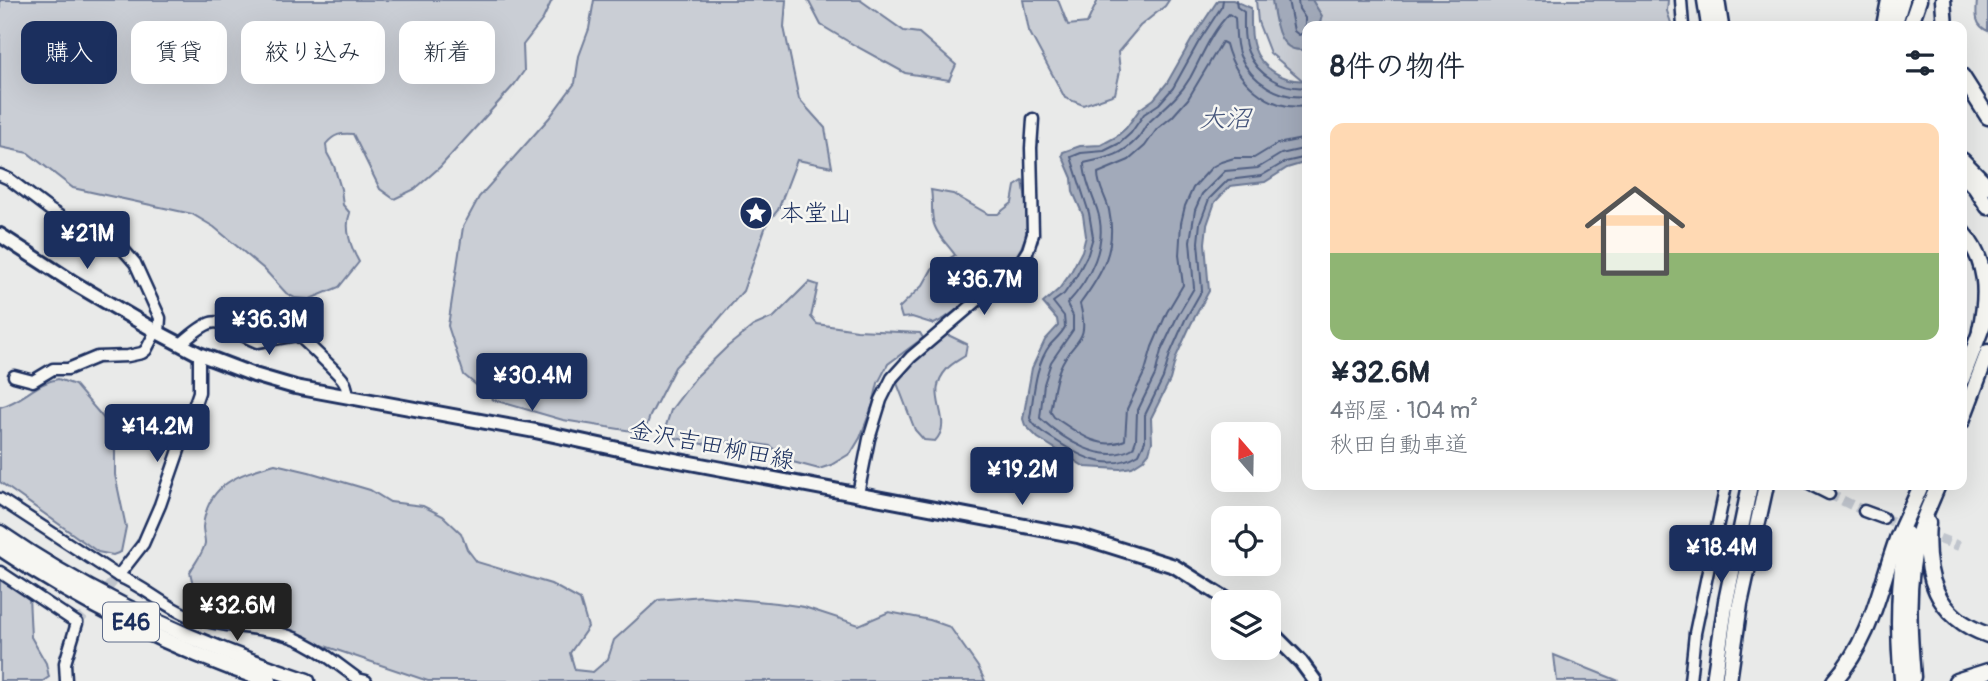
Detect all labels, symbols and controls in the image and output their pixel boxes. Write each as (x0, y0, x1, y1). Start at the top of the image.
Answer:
chip: 購入 (21, 21, 117, 84)
chip: 賃貸 (131, 21, 227, 84)
chip: 絞り込み (241, 21, 385, 84)
chip: 新着 (399, 21, 495, 84)
icon: filters (1901, 44, 1939, 82)
text: 8件の物件 (1330, 48, 1465, 85)
water label: 大沼 (1199, 103, 1253, 135)
icon: home (1572, 168, 1698, 294)
place icon: 本堂山 (737, 194, 775, 232)
place label: 本堂山 (780, 199, 852, 228)
pin: ¥21M (46, 212, 128, 271)
text: ¥21M (60, 219, 114, 248)
pin: ¥36.7M (927, 258, 1041, 317)
text: ¥36.7M (946, 265, 1022, 294)
pin: ¥36.3M (212, 298, 326, 357)
text: ¥36.3M (231, 305, 307, 334)
pin: ¥30.4M (475, 354, 589, 413)
text: ¥32.6M (1330, 354, 1430, 391)
text: ¥30.4M (492, 361, 572, 390)
text: 4部屋 · 104 m² (1330, 396, 1478, 425)
pin: ¥14.2M (100, 405, 214, 464)
text: ¥14.2M (121, 412, 193, 441)
street label: 金沢吉田柳田線 (627, 415, 797, 476)
north arrow (1211, 422, 1281, 492)
map controls (1211, 422, 1281, 660)
text: 秋田自動車道 (1330, 430, 1468, 459)
pin: ¥19.2M (965, 448, 1079, 507)
text: ¥19.2M (986, 455, 1058, 484)
button: locate (1211, 506, 1281, 576)
pin: ¥18.4M (1664, 526, 1778, 585)
text: ¥18.4M (1685, 533, 1757, 562)
pin: ¥32.6M (180, 584, 294, 643)
button: layers (1211, 590, 1281, 660)
text: ¥32.6M (199, 591, 275, 620)
road number: E46 (103, 602, 159, 642)

